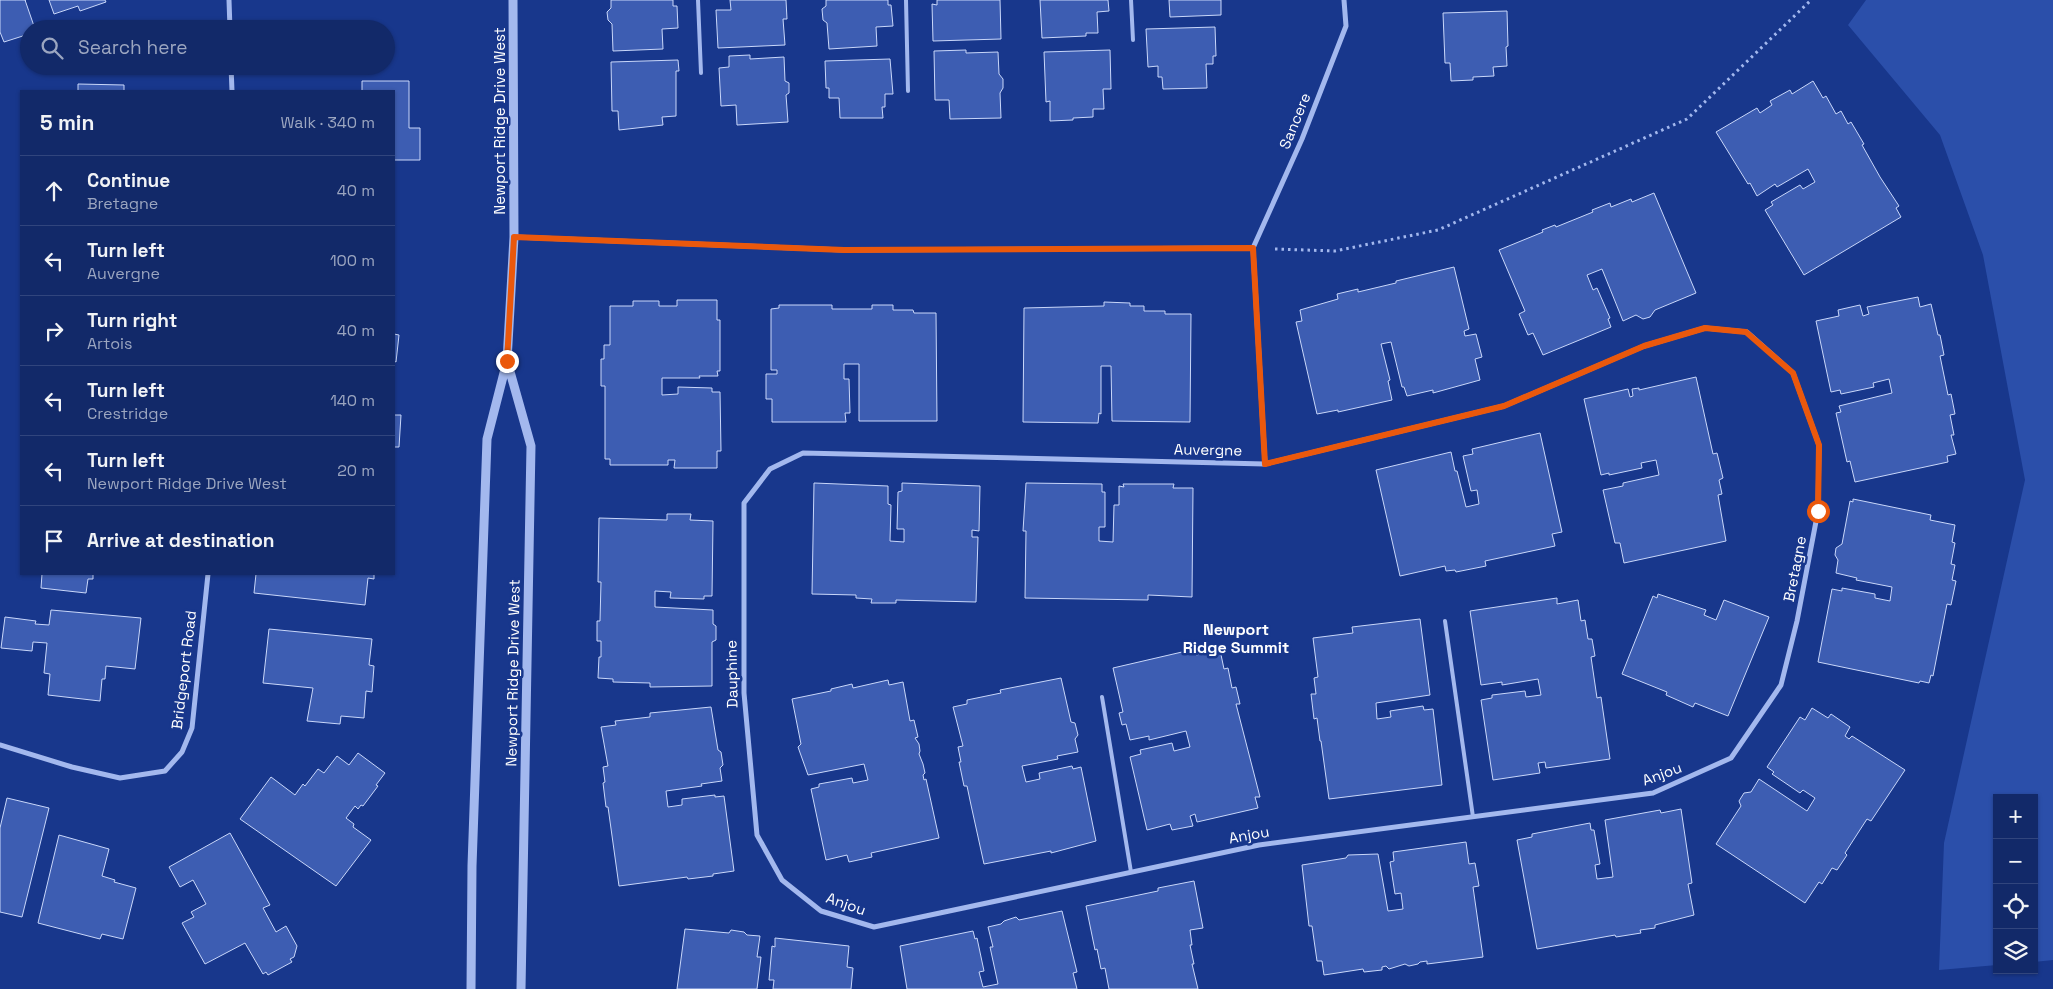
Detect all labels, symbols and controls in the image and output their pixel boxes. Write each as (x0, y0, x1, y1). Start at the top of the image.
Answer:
search box (20, 20, 395, 75)
street label: Newport Ridge Drive West (490, 27, 509, 215)
icon: search (38, 34, 66, 62)
text: Search here (78, 35, 188, 60)
street label: Sancere (1275, 90, 1314, 152)
text: 5 min (40, 109, 94, 136)
text: Walk · 340 m (280, 112, 375, 133)
text: Continue (87, 168, 170, 193)
icon: ahead (40, 177, 68, 205)
text: 40 m (337, 180, 375, 201)
text: Bretagne (87, 193, 158, 214)
text: Turn left (87, 238, 165, 263)
icon: left (40, 247, 68, 275)
text: 100 m (330, 250, 375, 271)
text: Auvergne (87, 263, 160, 284)
text: Turn right (87, 308, 177, 333)
icon: right (40, 317, 68, 345)
text: 40 m (337, 320, 375, 341)
text: Artois (87, 333, 132, 354)
route end (496, 350, 519, 373)
text: Turn left (87, 378, 165, 403)
icon: left (40, 387, 68, 415)
text: 140 m (330, 390, 375, 411)
text: Crestridge (87, 403, 168, 424)
street label: Auvergne (1174, 439, 1242, 460)
text: Turn left (87, 448, 165, 473)
icon: left (40, 457, 68, 485)
text: 20 m (337, 460, 375, 481)
text: Newport Ridge Drive West (87, 473, 287, 494)
route start (1807, 500, 1830, 523)
icon: arrive (40, 527, 68, 555)
text: Arrive at destination (87, 528, 275, 553)
street label: Bretagne (1779, 534, 1810, 604)
street label: Newport Ridge Drive West (501, 579, 524, 767)
street label: Bridgeport Road (167, 609, 200, 730)
district label: Newport Ridge Summit (1183, 619, 1289, 658)
street label: Dauphine (721, 640, 742, 708)
street label: Anjou (1639, 758, 1684, 789)
map controls (1993, 794, 2038, 974)
button: + (1993, 794, 2038, 839)
street label: Anjou (1227, 822, 1271, 847)
button: − (1993, 839, 2038, 884)
button: locate (1993, 884, 2038, 929)
street label: Anjou (824, 888, 869, 919)
button: layers (1993, 929, 2038, 974)

